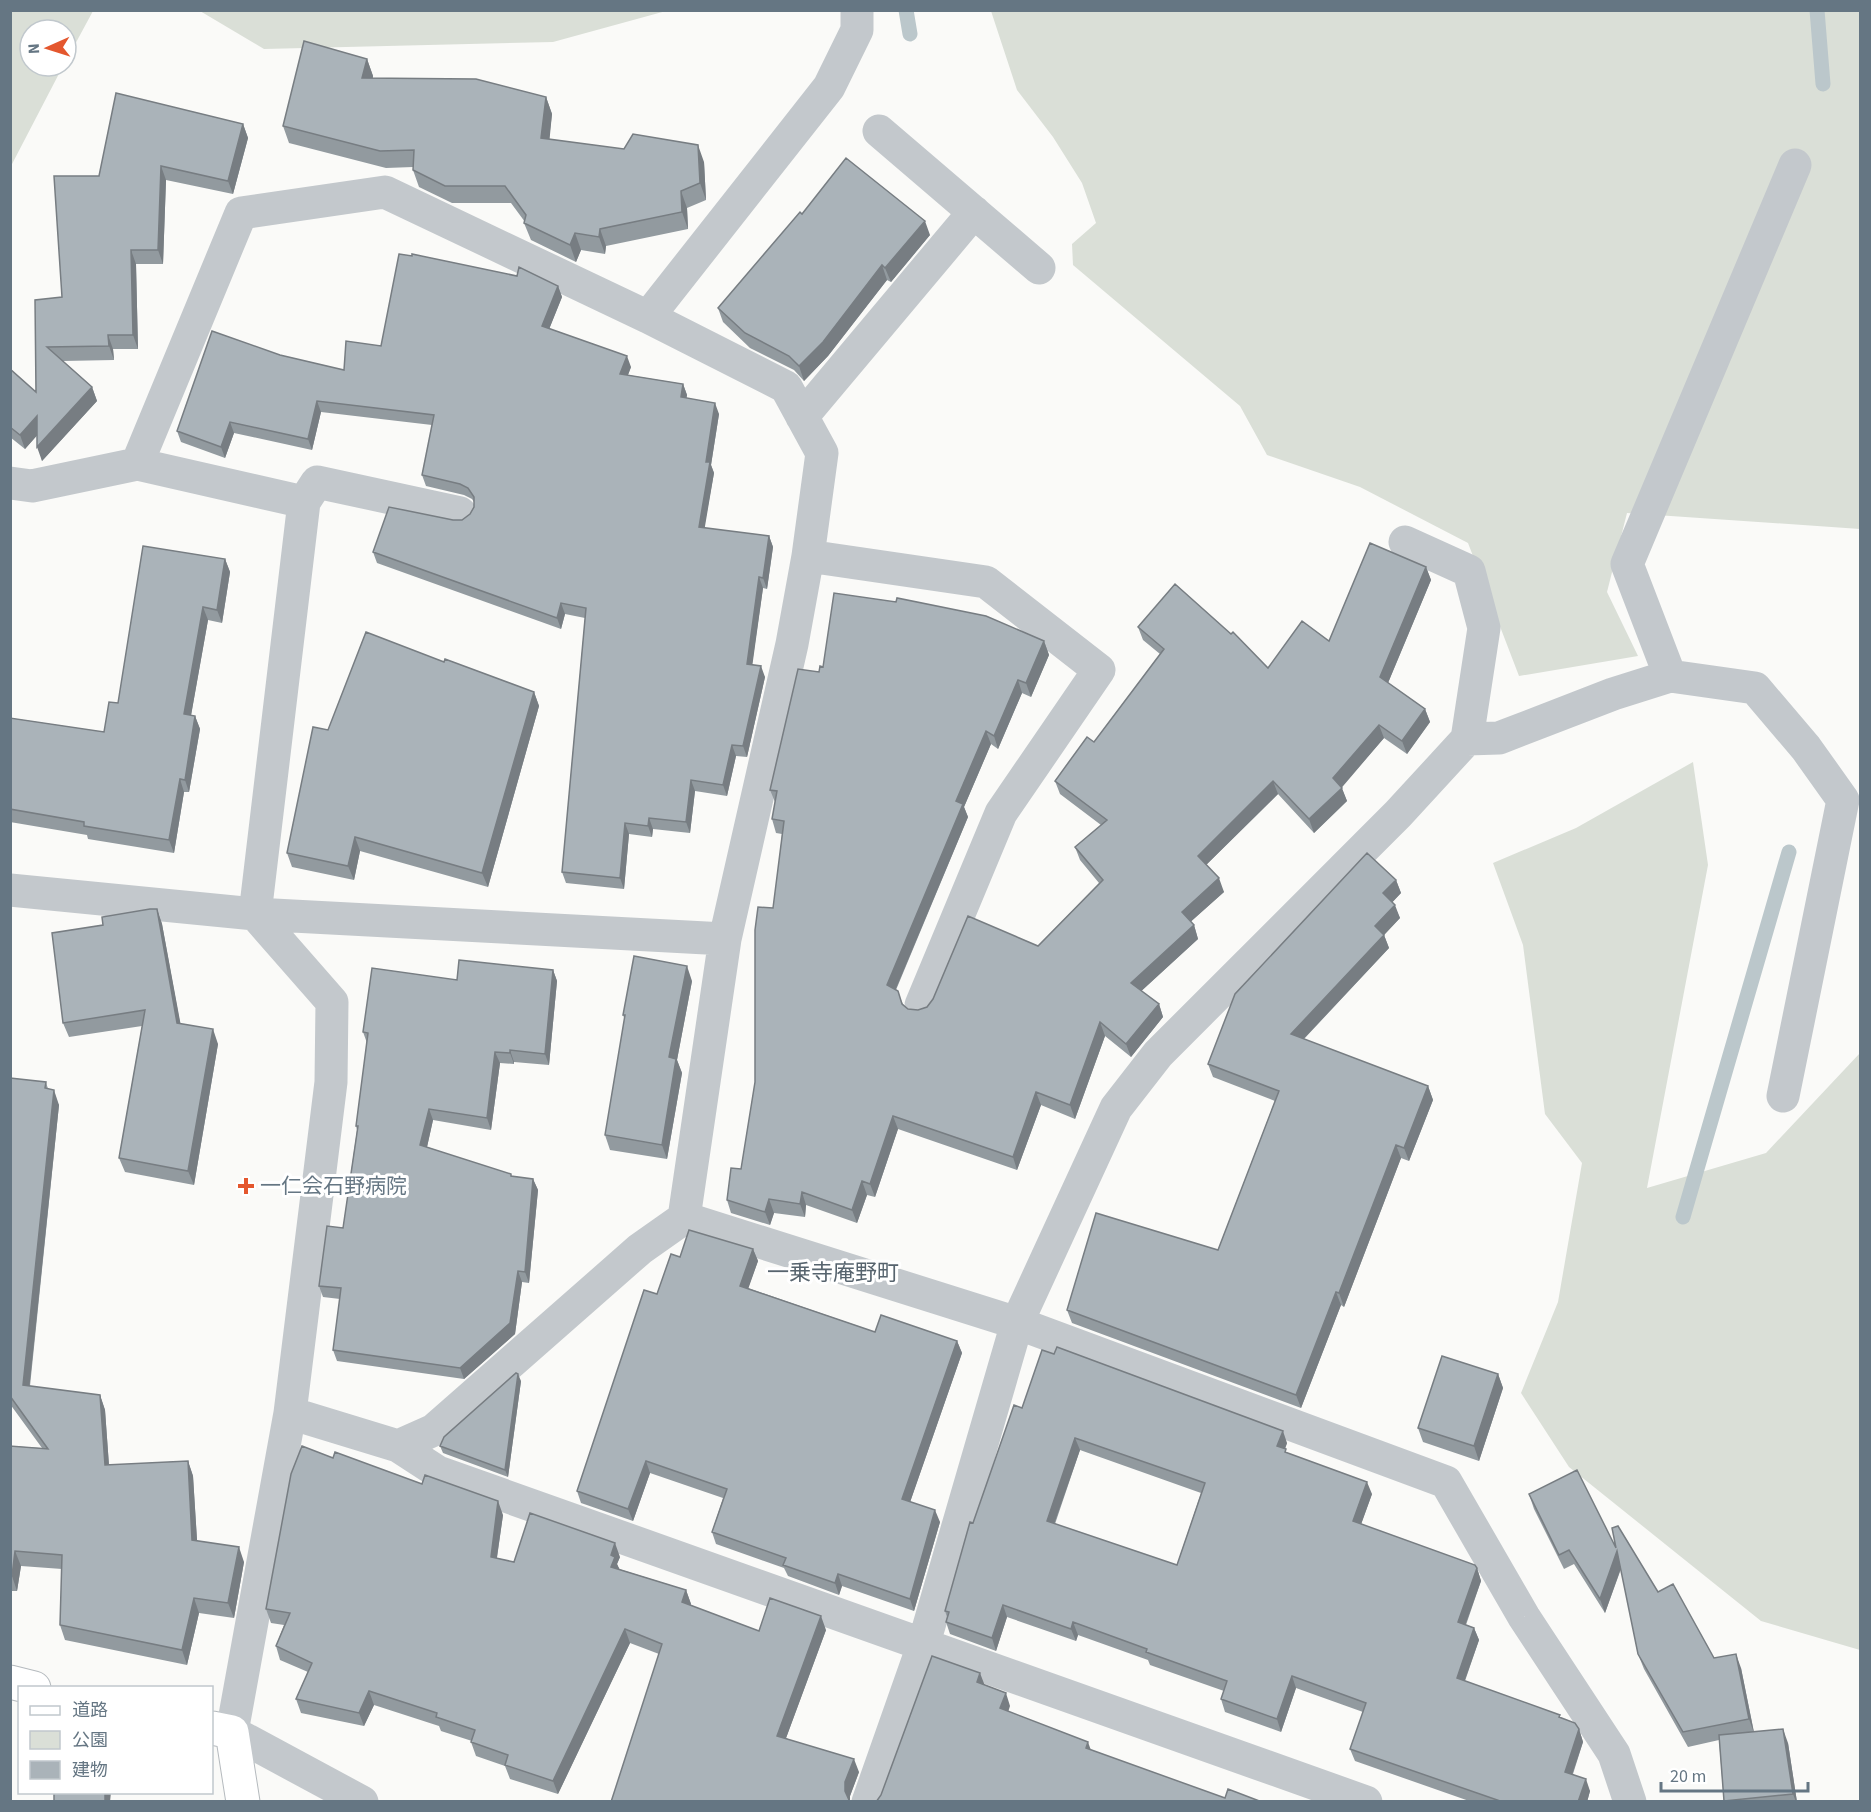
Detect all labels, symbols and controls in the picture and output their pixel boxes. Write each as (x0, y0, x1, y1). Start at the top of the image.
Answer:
north arrow (18, 18, 78, 78)
text: N (23, 43, 45, 55)
place label: 一仁会石野病院 (260, 1171, 407, 1201)
marker: 一仁会石野病院 (237, 1177, 255, 1195)
district label: 一乗寺庵野町 (767, 1257, 899, 1289)
legend (18, 1686, 213, 1794)
text: 道路 (72, 1698, 108, 1723)
text: 公園 (72, 1728, 108, 1753)
scale bar (1661, 1755, 1808, 1793)
text: 建物 (72, 1758, 108, 1783)
text: 20 m (1670, 1764, 1706, 1789)

